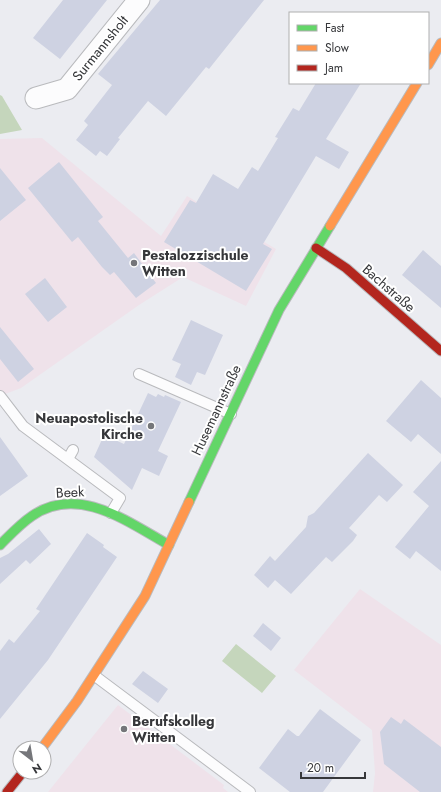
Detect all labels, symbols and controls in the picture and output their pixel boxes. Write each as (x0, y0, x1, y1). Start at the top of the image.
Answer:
street label: Surmannsholt (67, 10, 133, 85)
legend (289, 12, 429, 84)
text: Fast (325, 19, 344, 37)
text: Slow (325, 39, 350, 57)
text: Jam (323, 59, 343, 77)
place label: Pestalozzischule Witten (142, 245, 249, 281)
marker: Pestalozzischule Witten (129, 258, 139, 268)
street label: Bachstraße (358, 259, 420, 317)
street label: Husemannstraße (186, 361, 246, 459)
place label: Neuapostolische Kirche (35, 408, 143, 444)
marker: Neuapostolische Kirche (146, 421, 156, 431)
street label: Beek (55, 481, 86, 503)
place label: Berufskolleg Witten (132, 711, 215, 747)
marker: Berufskolleg Witten (119, 724, 129, 734)
north arrow (12, 740, 52, 780)
scale bar (301, 754, 365, 780)
text: N (29, 759, 45, 778)
text: 20 m (307, 759, 334, 777)

